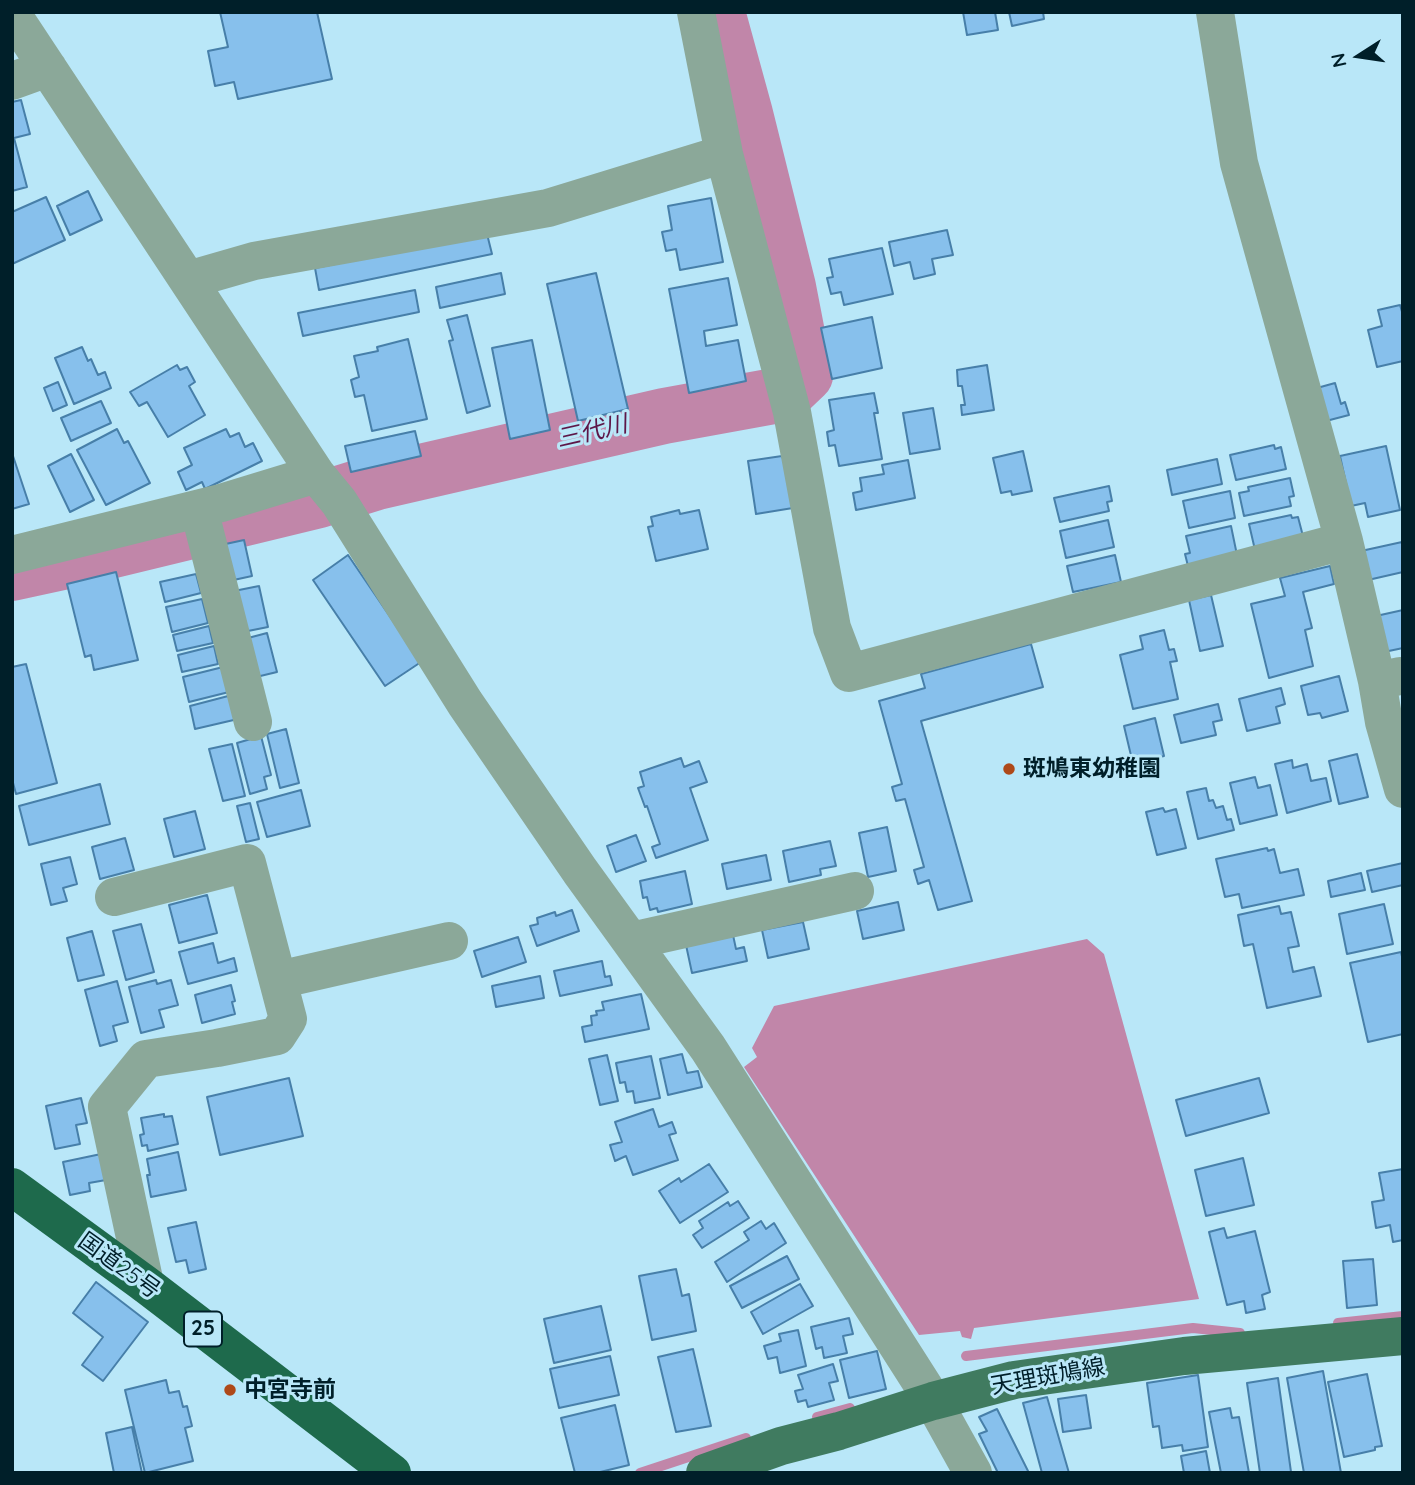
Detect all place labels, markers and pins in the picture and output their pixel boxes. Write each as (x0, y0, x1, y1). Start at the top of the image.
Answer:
place label: 斑鳩東幼稚園 (1023, 755, 1161, 783)
marker: 斑鳩東幼稚園 (1001, 761, 1017, 777)
place label: 中宮寺前 (244, 1376, 336, 1404)
marker: 中宮寺前 (222, 1382, 238, 1398)

